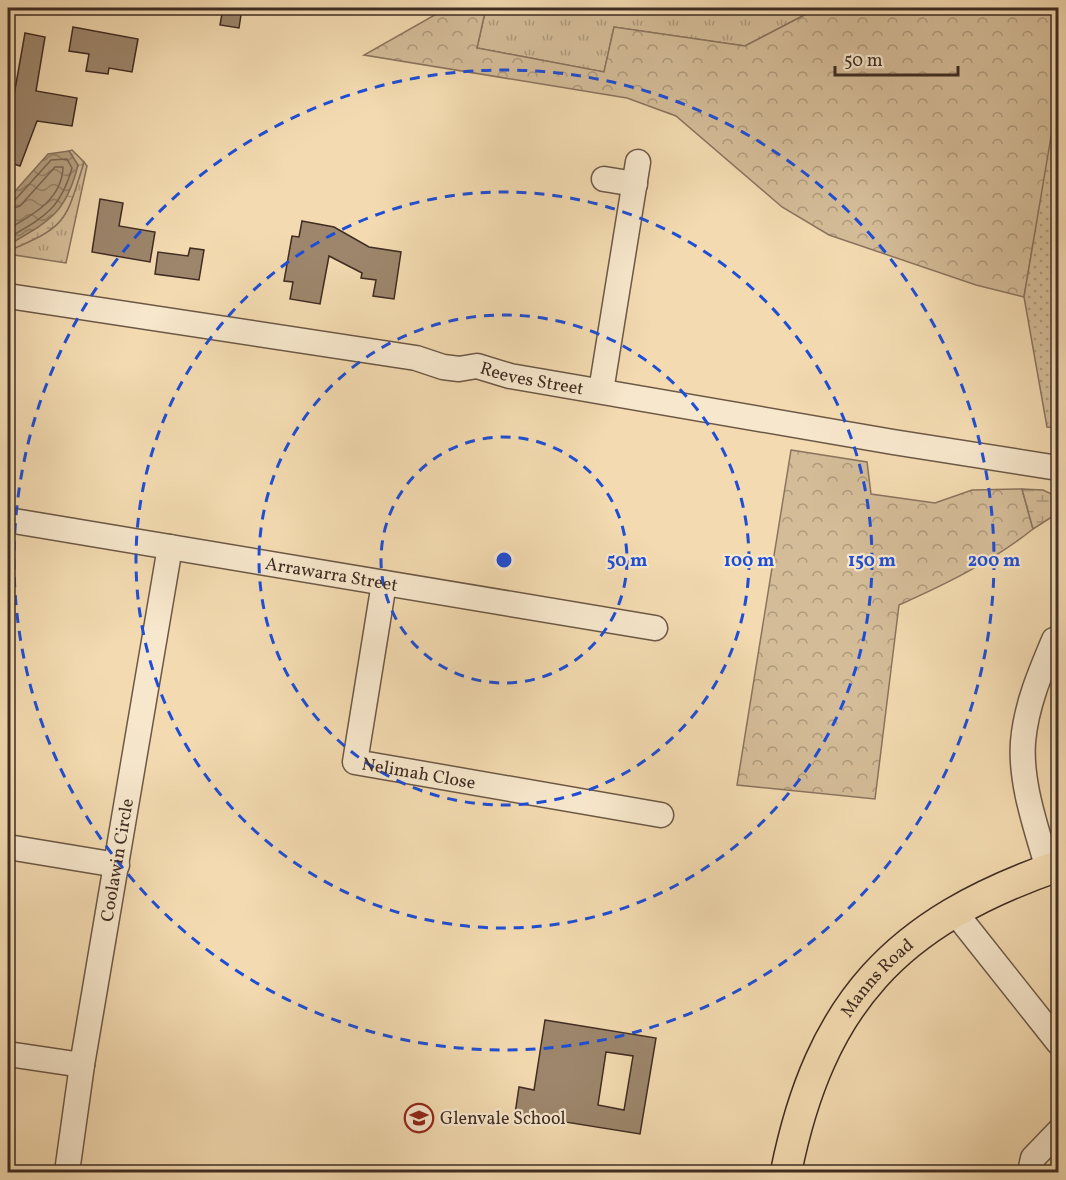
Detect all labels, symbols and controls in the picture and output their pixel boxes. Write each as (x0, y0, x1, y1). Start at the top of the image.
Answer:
scale bar (835, 39, 958, 77)
text: 50 m (844, 49, 883, 74)
street label: Reeves Street (477, 357, 585, 402)
text: 50 m (607, 549, 647, 574)
text: 100 m (724, 549, 774, 574)
text: 150 m (848, 549, 896, 574)
text: 200 m (968, 549, 1020, 574)
centre of rings (494, 550, 514, 570)
street label: Arrawarra Street (263, 552, 399, 599)
street label: Nelimah Close (360, 752, 477, 797)
street label: Coolawin Circle (96, 797, 141, 924)
street label: Manns Road (835, 933, 920, 1023)
school or university icon: Glenvale School (403, 1102, 435, 1134)
place label: Glenvale School (440, 1107, 566, 1132)

